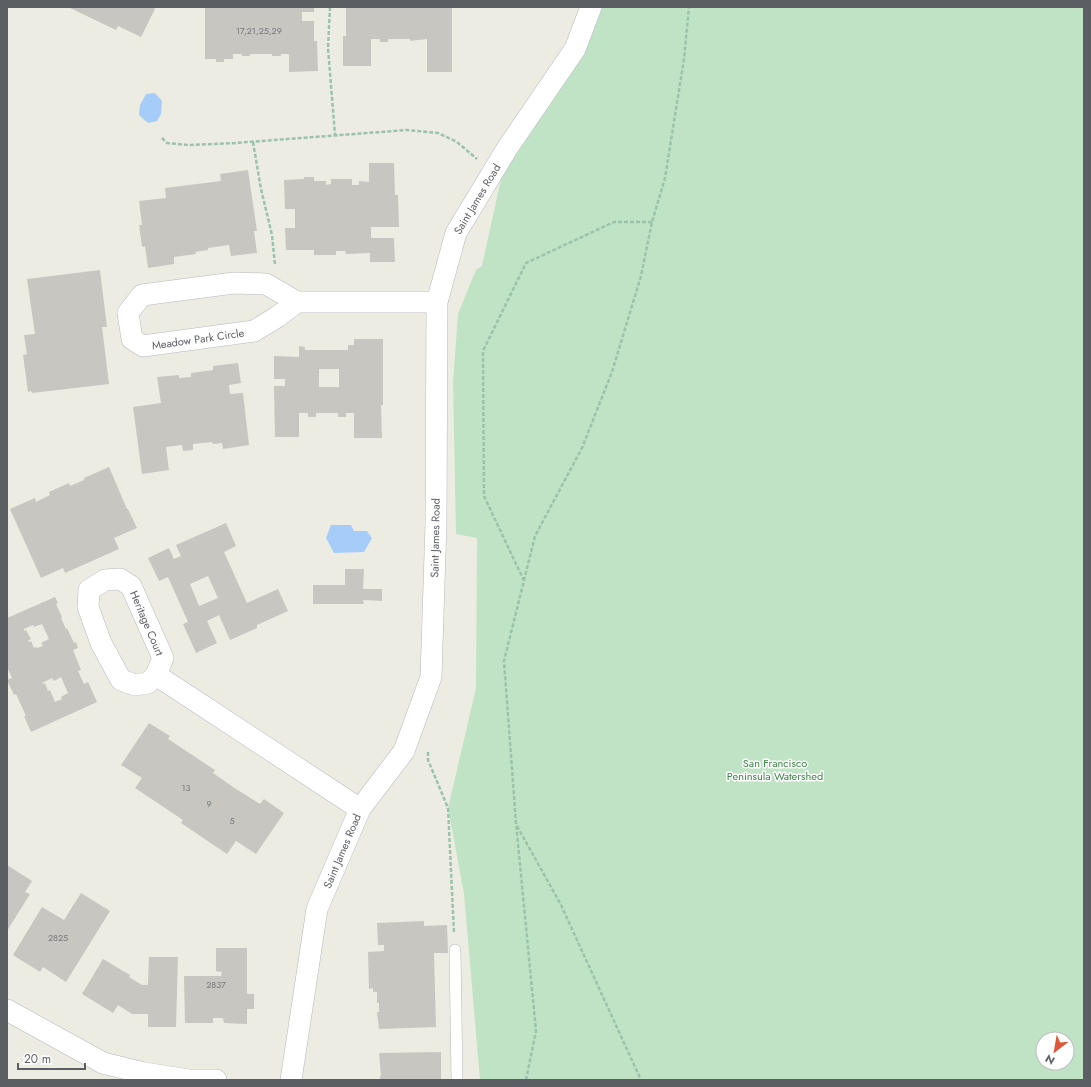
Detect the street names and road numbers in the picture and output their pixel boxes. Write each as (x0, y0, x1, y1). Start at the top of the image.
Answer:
street label: Saint James Road (450, 161, 504, 237)
street label: Meadow Park Circle (151, 325, 246, 353)
street label: Saint James Road (426, 498, 444, 578)
street label: Heritage Court (126, 588, 168, 658)
street label: Saint James Road (319, 811, 365, 891)

